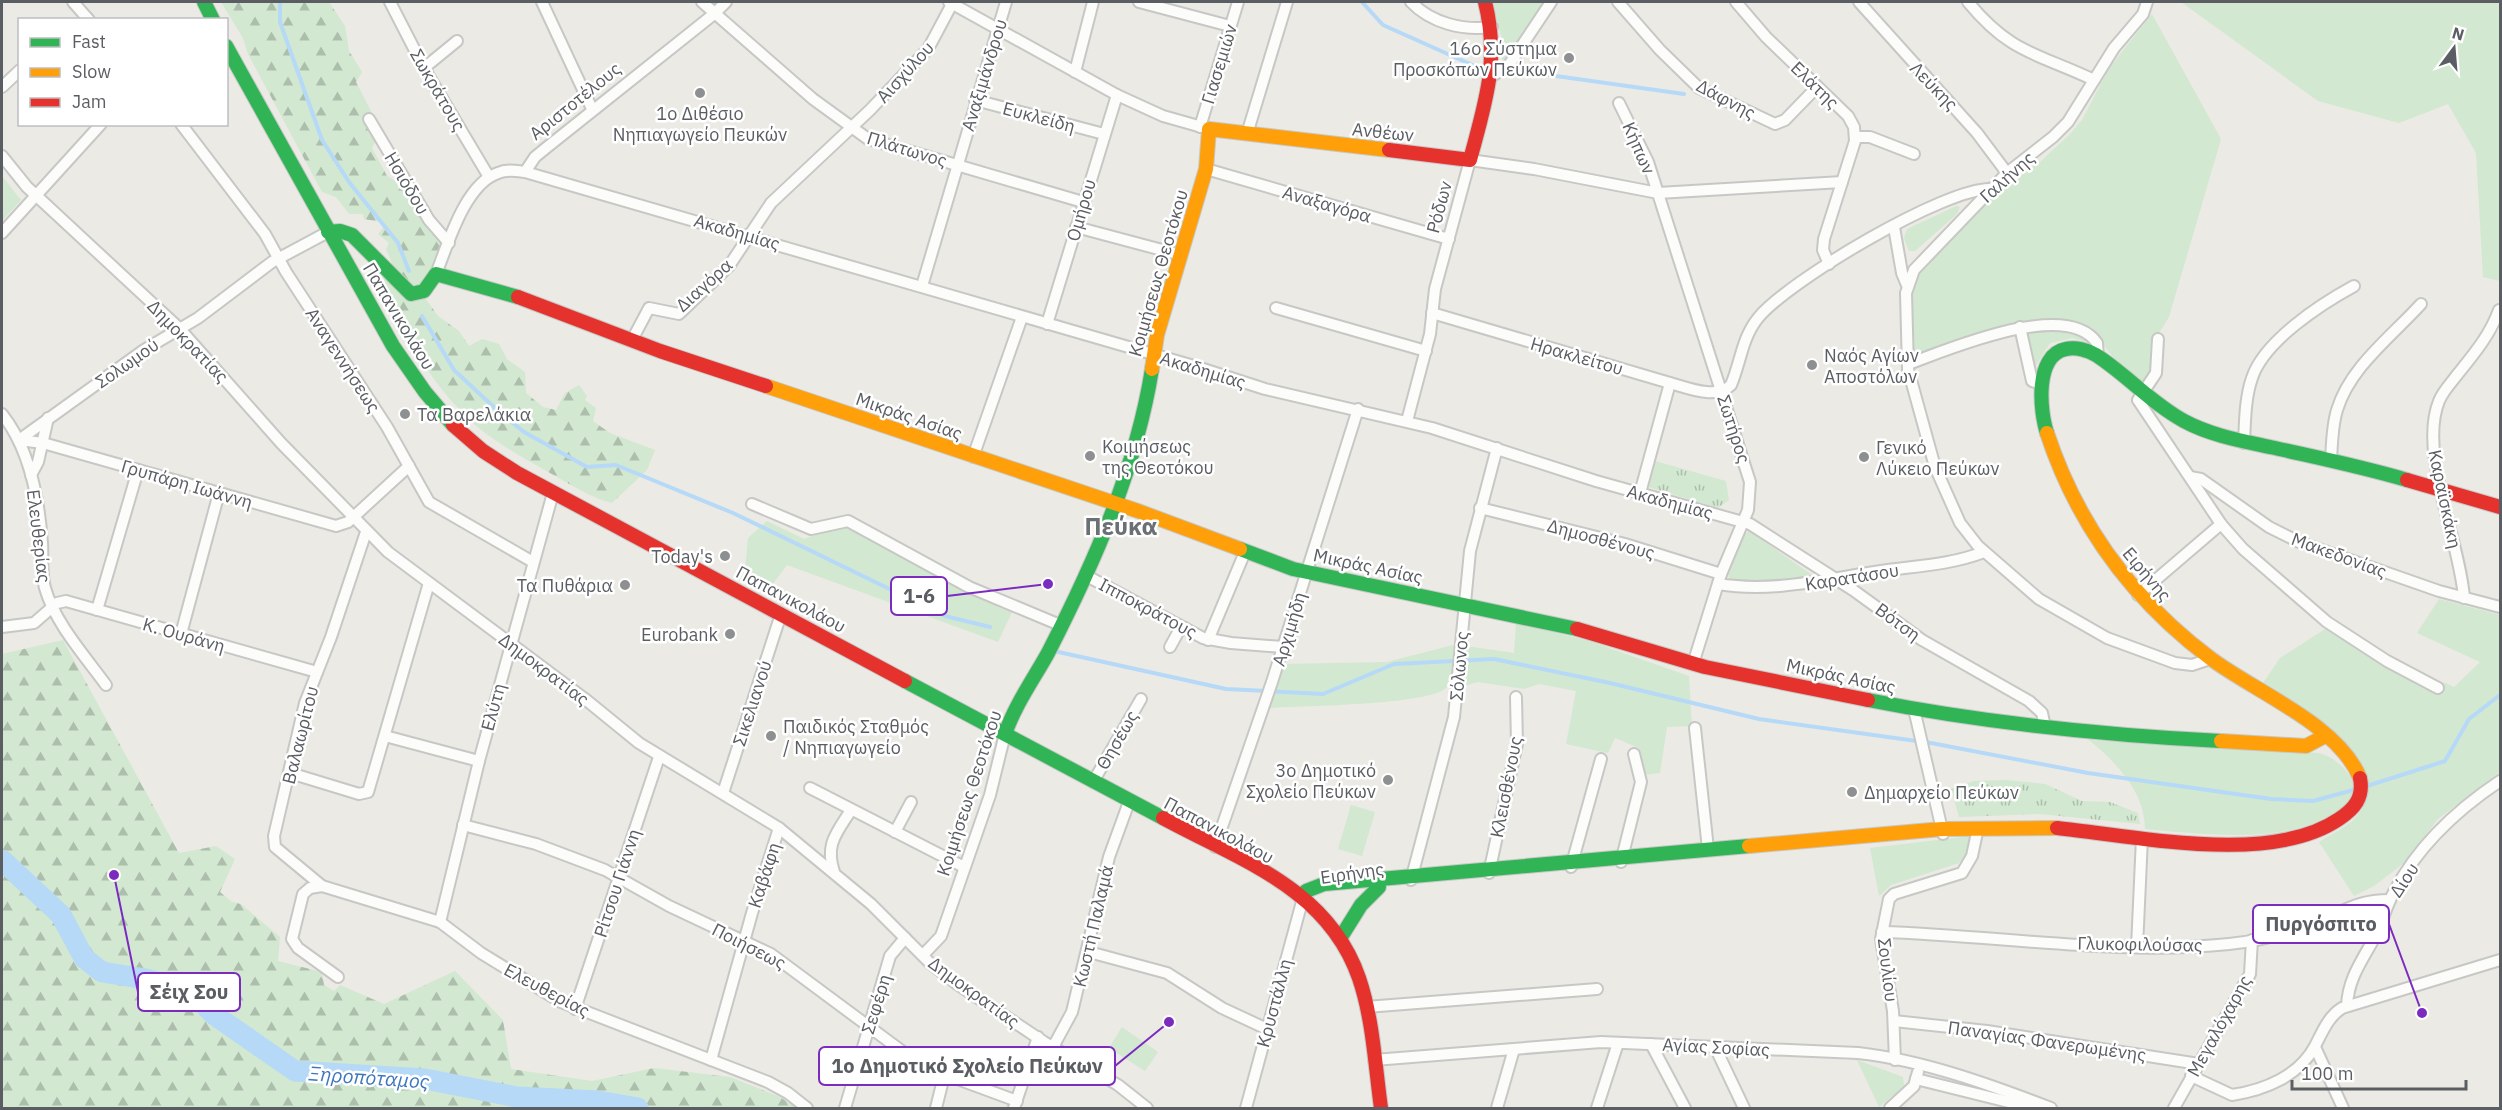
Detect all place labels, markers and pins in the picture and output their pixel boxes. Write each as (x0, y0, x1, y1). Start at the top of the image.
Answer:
place label: 16ο Σύστημα Προσκόπων Πεύκων (1393, 37, 1557, 81)
marker: 16ο Σύστημα Προσκόπων Πεύκων (1562, 51, 1576, 65)
marker: 1ο Διθέσιο Νηπιαγωγείο Πευκών (693, 86, 707, 100)
place label: 1ο Διθέσιο Νηπιαγωγείο Πευκών (613, 102, 787, 146)
place label: Ναός Αγίων Αποστόλων (1824, 344, 1919, 388)
marker: Ναός Αγίων Αποστόλων (1805, 358, 1819, 372)
place label: Τα Βαρελάκια (417, 403, 531, 426)
marker: Τα Βαρελάκια (398, 407, 412, 421)
place label: Κοιμήσεως της Θεοτόκου (1102, 435, 1214, 479)
place label: Γενικό Λύκειο Πεύκων (1876, 436, 2000, 480)
marker: Κοιμήσεως της Θεοτόκου (1083, 449, 1097, 463)
marker: Γενικό Λύκειο Πεύκων (1857, 450, 1871, 464)
place label: Today's (651, 545, 713, 568)
marker: Today's (718, 549, 732, 563)
place label: Τα Πυθάρια (517, 574, 613, 597)
callout: 1-6 (891, 577, 947, 615)
marker: Τα Πυθάρια (618, 578, 632, 592)
place label: Eurobank (641, 623, 719, 646)
marker: Eurobank (723, 627, 737, 641)
place label: Παιδικός Σταθμός / Νηπιαγωγείο (783, 715, 929, 759)
marker: Παιδικός Σταθμός / Νηπιαγωγείο (764, 729, 778, 743)
place label: 3ο Δημοτικό Σχολείο Πεύκων (1246, 759, 1376, 803)
marker: 3ο Δημοτικό Σχολείο Πεύκων (1381, 773, 1395, 787)
place label: Δημαρχείο Πεύκων (1864, 781, 2019, 804)
marker: Δημαρχείο Πεύκων (1845, 785, 1859, 799)
callout: Πυργόσπιτο (2253, 905, 2389, 943)
callout: Σέιχ Σου (138, 973, 240, 1011)
callout: 1ο Δημοτικό Σχολείο Πεύκων (819, 1047, 1115, 1085)

